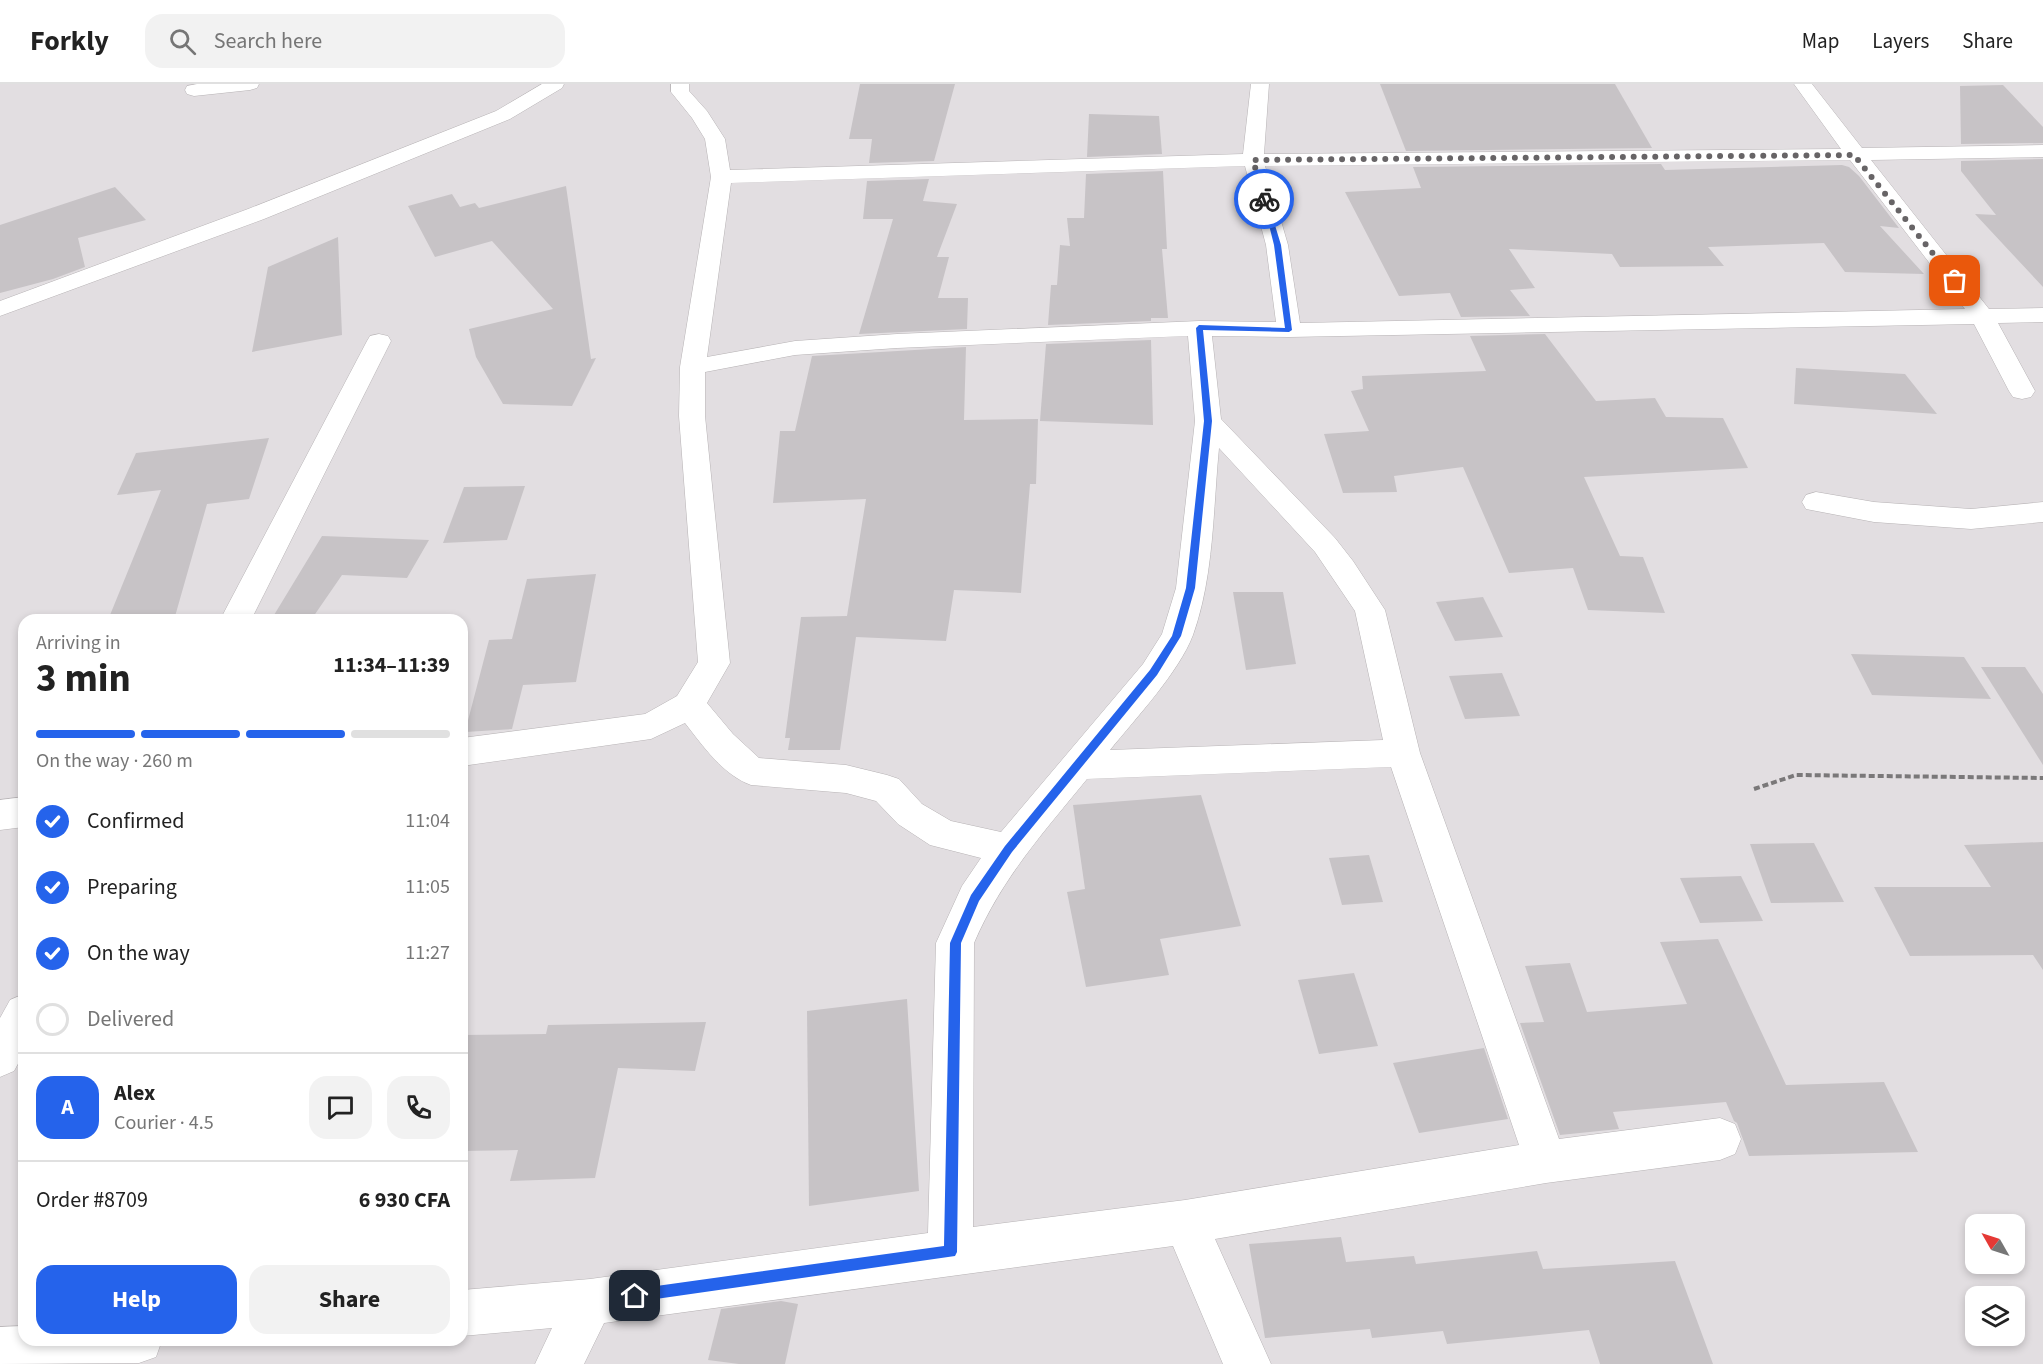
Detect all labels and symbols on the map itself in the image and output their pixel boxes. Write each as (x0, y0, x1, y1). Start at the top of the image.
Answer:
courier (1234, 169, 1294, 229)
pin (1929, 255, 1980, 306)
north arrow (1965, 1214, 2025, 1274)
pin (609, 1270, 660, 1321)

